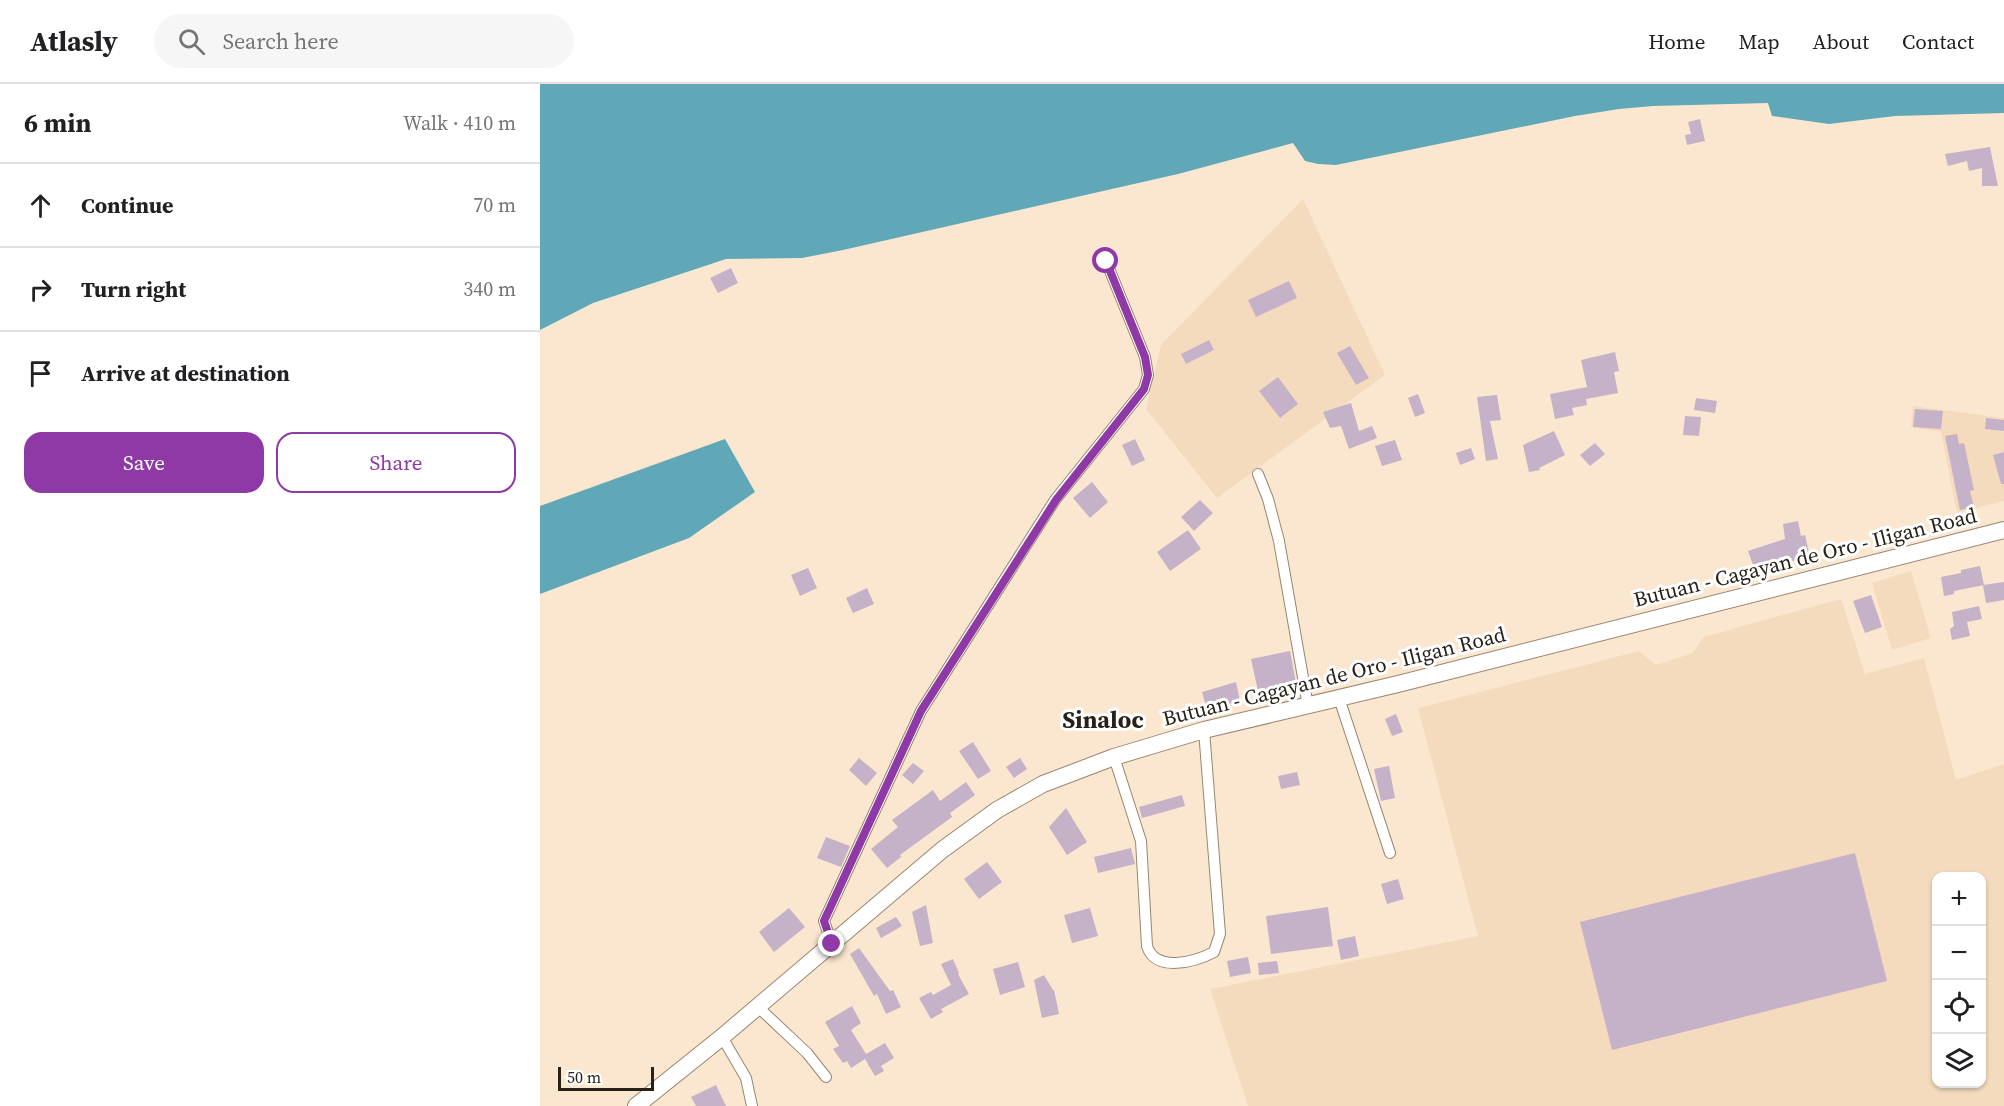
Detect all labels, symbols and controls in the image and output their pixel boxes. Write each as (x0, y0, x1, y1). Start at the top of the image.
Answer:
search box (154, 14, 574, 68)
text: Atlasly (30, 22, 118, 60)
icon: search (175, 25, 208, 58)
text: Search here (223, 26, 339, 56)
text: Home (1648, 27, 1706, 56)
text: Map (1739, 27, 1780, 56)
text: About (1813, 27, 1869, 56)
text: Contact (1902, 27, 1974, 56)
text: 6 min (24, 105, 91, 141)
text: Walk · 410 m (403, 109, 516, 137)
icon: ahead (24, 189, 57, 222)
text: Continue (81, 190, 174, 220)
text: 70 m (473, 191, 516, 219)
route start (1092, 247, 1118, 273)
icon: right (24, 273, 57, 306)
text: Turn right (81, 274, 186, 304)
text: 340 m (463, 275, 516, 303)
icon: arrive (24, 357, 57, 390)
text: Arrive at destination (81, 358, 290, 388)
button: Save (24, 432, 264, 493)
button: Share (276, 432, 516, 493)
street label: Butuan - Cagayan de Oro - Iligan Road (1630, 500, 1980, 614)
street label: Butuan - Cagayan de Oro - Iligan Road (1159, 619, 1509, 733)
district label: Sinaloc (1062, 703, 1144, 736)
map controls (1932, 872, 1986, 1088)
button: + (1932, 872, 1986, 926)
button: − (1932, 926, 1986, 980)
route end (818, 930, 844, 956)
button: locate (1932, 980, 1986, 1034)
button: layers (1932, 1034, 1986, 1088)
scale bar (558, 1064, 654, 1092)
text: 50 m (567, 1066, 601, 1088)

